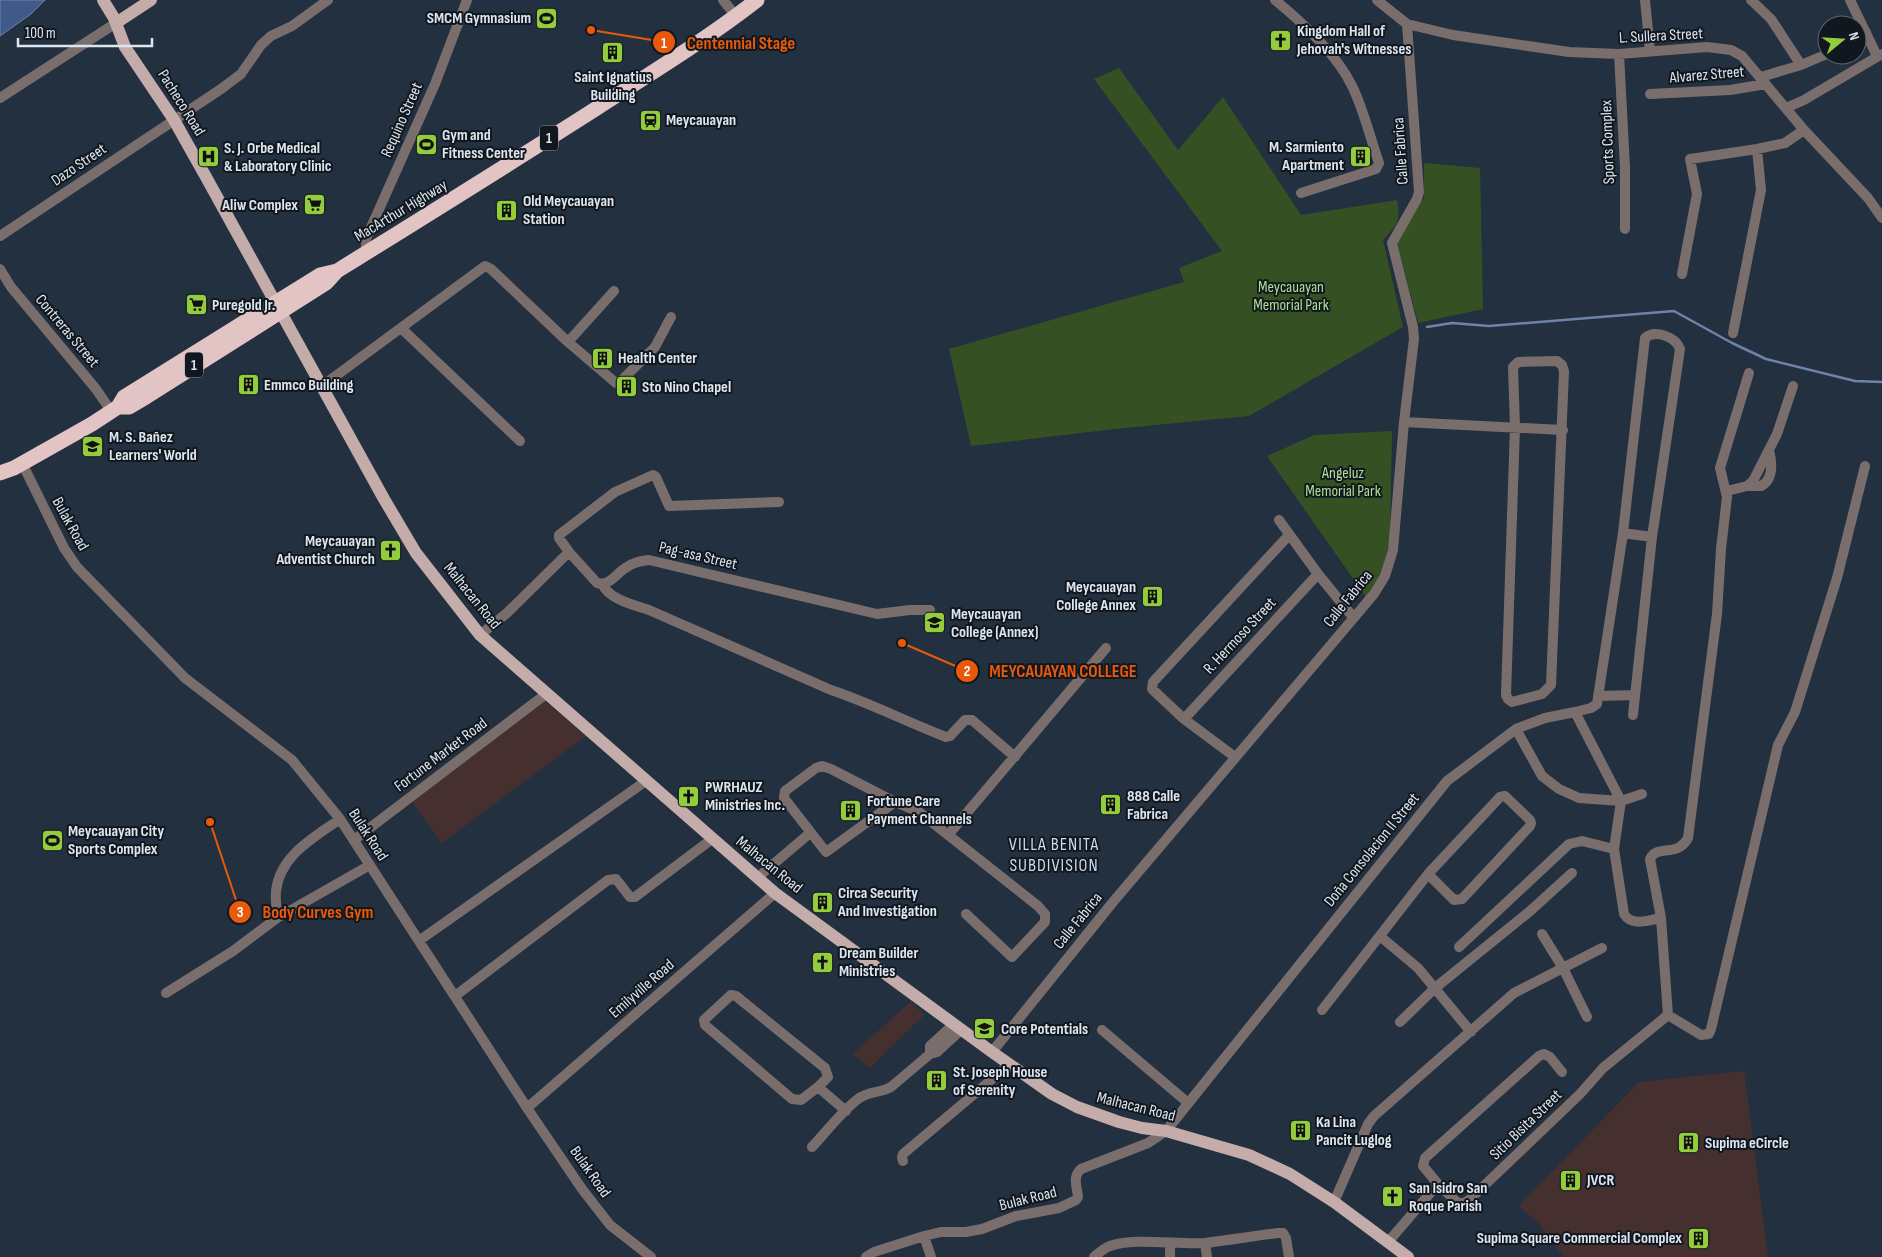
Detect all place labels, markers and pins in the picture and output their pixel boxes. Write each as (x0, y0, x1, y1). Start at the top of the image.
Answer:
sports icon: SMCM Gymnasium (535, 6, 559, 30)
place label: SMCM Gymnasium (427, 9, 531, 28)
place label: Kingdom Hall of Jehovah's Witnesses (1296, 22, 1411, 59)
callout: Centennial Stage (651, 26, 805, 59)
church icon: Kingdom Hall of Jehovah's Witnesses (1269, 28, 1293, 52)
building icon: Saint Ignatius Building (601, 41, 625, 65)
place label: Saint Ignatius Building (574, 68, 652, 105)
station icon: Meycauayan (638, 108, 662, 132)
place label: Meycauayan (666, 111, 736, 130)
place label: Gym and Fitness Center (442, 126, 525, 163)
sports icon: Gym and Fitness Center (414, 132, 438, 156)
place label: M. Sarmiento Apartment (1269, 138, 1344, 175)
place label: S. J. Orbe Medical & Laboratory Clinic (224, 139, 332, 176)
building icon: M. Sarmiento Apartment (1348, 144, 1372, 168)
hospital icon: S. J. Orbe Medical & Laboratory Clinic (196, 145, 220, 169)
place label: Old Meycauayan Station (523, 192, 614, 229)
supermarket icon: Aliw Complex (302, 193, 326, 217)
place label: Aliw Complex (221, 196, 298, 215)
building icon: Old Meycauayan Station (495, 198, 519, 222)
supermarket icon: Puregold Jr. (184, 293, 208, 317)
place label: Puregold Jr. (212, 296, 275, 315)
building icon: Health Center (590, 346, 614, 370)
place label: Health Center (618, 349, 697, 368)
building icon: Emmco Building (236, 373, 260, 397)
building icon: Sto Nino Chapel (614, 375, 638, 399)
place label: Emmco Building (264, 376, 354, 395)
place label: Sto Nino Chapel (642, 378, 731, 397)
place label: M. S. Bañez Learners' World (109, 428, 197, 465)
school or university icon: M. S. Bañez Learners' World (81, 434, 105, 458)
place label: Meycauayan Adventist Church (276, 532, 375, 569)
church icon: Meycauayan Adventist Church (379, 538, 403, 562)
place label: Meycauayan College Annex (1056, 578, 1136, 615)
building icon: Meycauayan College Annex (1140, 584, 1164, 608)
place label: Meycauayan College (Annex) (951, 605, 1038, 642)
school or university icon: Meycauayan College (Annex) (923, 611, 947, 635)
callout: MEYCAUAYAN COLLEGE (955, 654, 1147, 687)
place label: PWRHAUZ Ministries Inc. (705, 778, 785, 815)
church icon: PWRHAUZ Ministries Inc. (677, 784, 701, 808)
place label: 888 Calle Fabrica (1127, 787, 1180, 824)
place label: Fortune Care Payment Channels (867, 792, 972, 829)
building icon: 888 Calle Fabrica (1099, 793, 1123, 817)
building icon: Fortune Care Payment Channels (839, 798, 863, 822)
place label: Meycauayan City Sports Complex (68, 822, 164, 859)
sports icon: Meycauayan City Sports Complex (40, 828, 64, 852)
place label: Circa Security And Investigation (837, 884, 937, 921)
building icon: Circa Security And Investigation (810, 890, 834, 914)
callout: Body Curves Gym (227, 896, 383, 929)
place label: Dream Builder Ministries (839, 944, 918, 981)
church icon: Dream Builder Ministries (811, 950, 835, 974)
school or university icon: Core Potentials (973, 1017, 997, 1041)
place label: Core Potentials (1001, 1020, 1088, 1039)
place label: St. Joseph House of Serenity (953, 1063, 1048, 1100)
building icon: St. Joseph House of Serenity (925, 1069, 949, 1093)
place label: Ka Lina Pancit Luglog (1316, 1113, 1392, 1150)
building icon: Ka Lina Pancit Luglog (1288, 1119, 1312, 1143)
building icon: Supima eCircle (1677, 1131, 1701, 1155)
place label: Supima eCircle (1705, 1134, 1789, 1153)
building icon: JVCR (1559, 1168, 1583, 1192)
place label: JVCR (1586, 1171, 1614, 1190)
place label: San Isidro San Roque Parish (1409, 1179, 1487, 1216)
church icon: San Isidro San Roque Parish (1381, 1185, 1405, 1209)
building icon: Supima Square Commercial Complex (1686, 1226, 1710, 1250)
place label: Supima Square Commercial Complex (1477, 1229, 1682, 1248)

